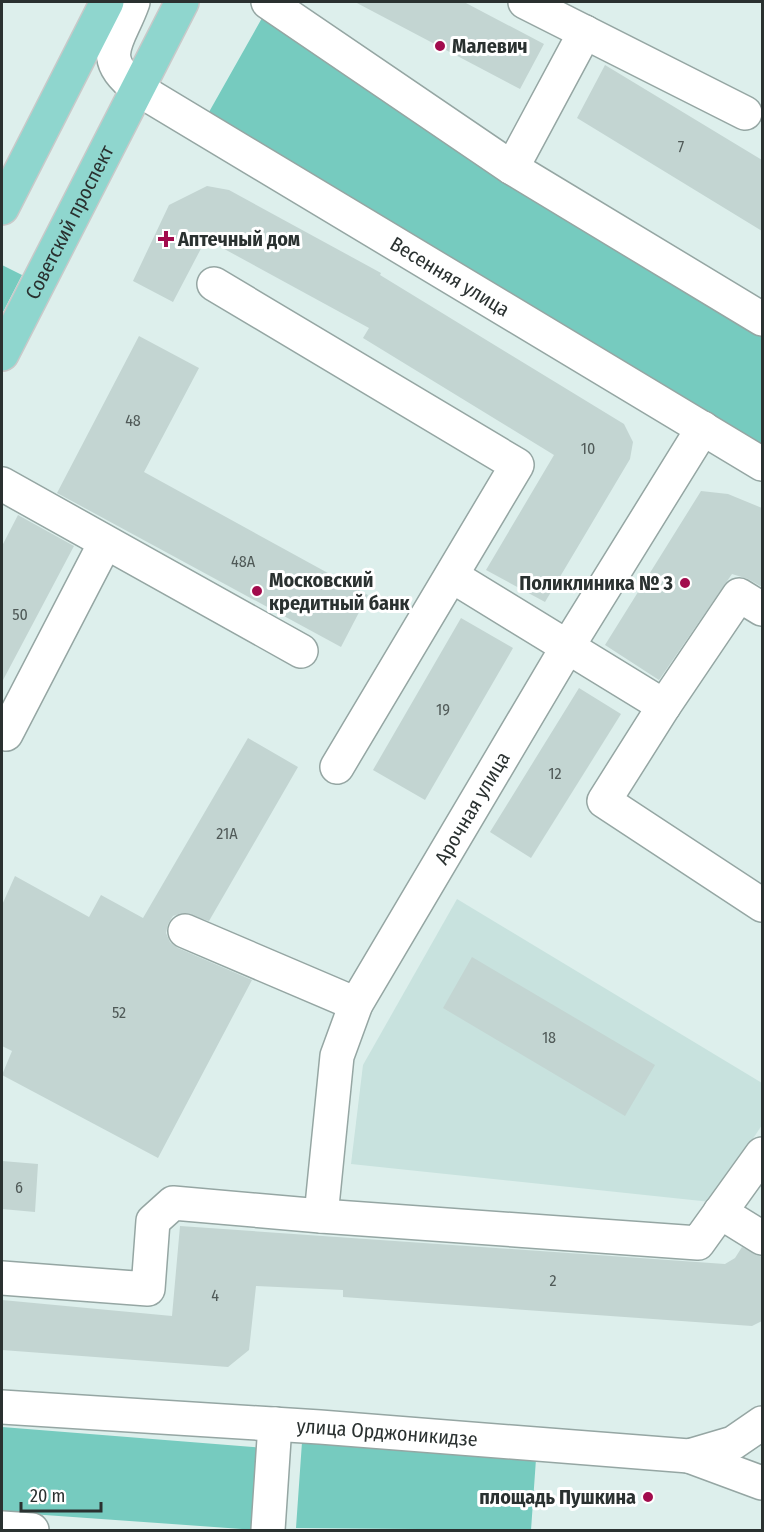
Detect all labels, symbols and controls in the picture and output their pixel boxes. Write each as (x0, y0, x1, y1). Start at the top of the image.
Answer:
place label: Малевич (452, 34, 528, 58)
marker: Малевич (433, 39, 447, 53)
house number: 7 (678, 137, 685, 156)
street label: Советский проспект (20, 140, 119, 303)
place label: Аптечный дом (177, 227, 300, 251)
street label: Весенняя улица (386, 231, 514, 322)
marker: Аптечный дом (159, 232, 173, 246)
house number: 48 (125, 411, 141, 430)
house number: 10 (581, 439, 595, 458)
house number: 48А (231, 552, 256, 571)
place label: Московский кредитный банк (269, 568, 411, 615)
place label: Поликлиника № 3 (519, 571, 673, 595)
marker: Поликлиника № 3 (678, 576, 692, 590)
marker: Московский кредитный банк (250, 584, 264, 598)
house number: 50 (12, 605, 28, 624)
house number: 19 (436, 700, 450, 719)
street label: Арочная улица (429, 747, 515, 869)
house number: 12 (548, 764, 562, 783)
house number: 21А (216, 824, 238, 843)
house number: 52 (112, 1003, 126, 1022)
house number: 18 (542, 1028, 556, 1047)
house number: 6 (15, 1178, 23, 1197)
house number: 2 (549, 1271, 557, 1290)
house number: 4 (211, 1286, 219, 1305)
street label: улица Орджоникидзе (296, 1414, 479, 1451)
scale bar (21, 1475, 100, 1513)
text: 20 m (30, 1485, 65, 1507)
place label: площадь Пушкина (479, 1485, 636, 1509)
marker: площадь Пушкина (641, 1490, 655, 1504)

